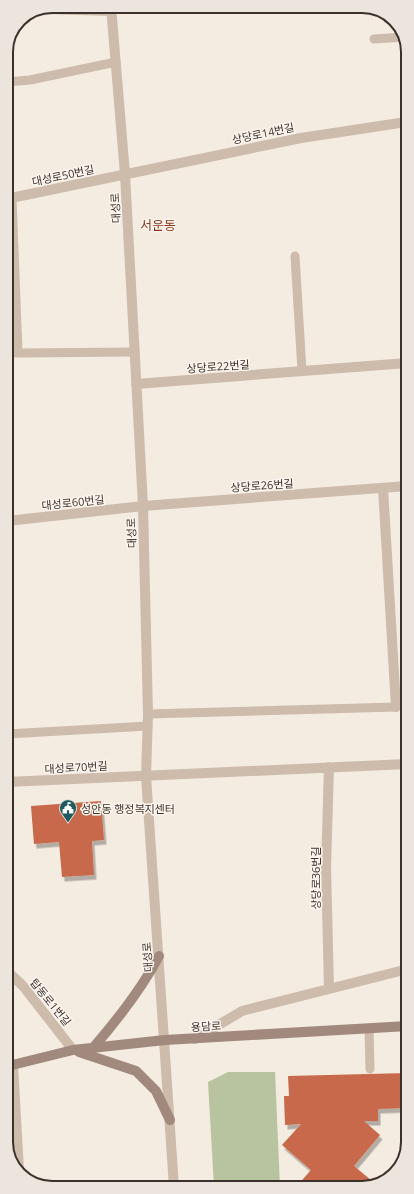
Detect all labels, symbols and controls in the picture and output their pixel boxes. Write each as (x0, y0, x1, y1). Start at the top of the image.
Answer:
street label: 상당로14번길 (231, 119, 295, 147)
street label: 대성로50번길 (31, 161, 95, 189)
street label: 대성로 (107, 192, 123, 224)
district label: 서운동 (140, 216, 176, 234)
street label: 상당로22번길 (186, 356, 250, 376)
street label: 상당로26번길 (230, 475, 294, 495)
street label: 대성로60번길 (41, 491, 105, 513)
street label: 대성로 (123, 518, 139, 548)
street label: 대성로70번길 (44, 758, 108, 776)
public building icon: 성안동 행정복지센터 (58, 798, 78, 823)
place label: 성안동 행정복지센터 (81, 801, 175, 816)
street label: 상당로36번길 (308, 846, 323, 910)
street label: 대성로 (138, 941, 156, 973)
street label: 탑동로1번길 (27, 975, 75, 1029)
street label: 용담로 (190, 1018, 222, 1034)

